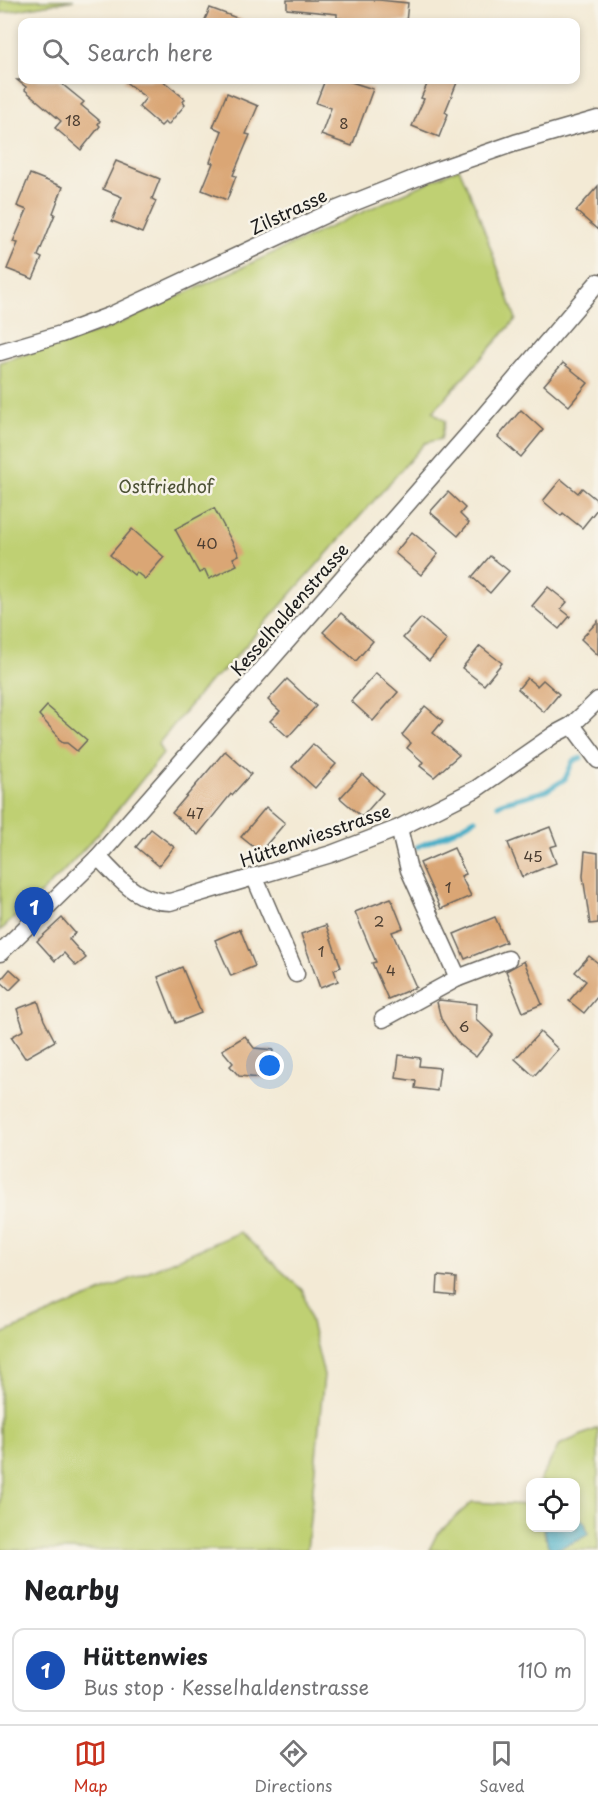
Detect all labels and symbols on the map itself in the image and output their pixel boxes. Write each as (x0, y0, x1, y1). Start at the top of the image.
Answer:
house number: 18 (65, 108, 81, 131)
house number: 8 (339, 111, 349, 134)
street label: Zilstrasse (245, 181, 331, 241)
park label: Ostfriedhof (118, 472, 216, 499)
house number: 40 (197, 531, 217, 554)
street label: Kesselhaldenstrasse (223, 536, 355, 682)
street label: Hüttenwiesstrasse (236, 797, 394, 873)
house number: 47 (186, 801, 204, 824)
house number: 45 (523, 844, 543, 867)
house number: 1 (445, 875, 451, 898)
pin: 1 (15, 888, 54, 937)
house number: 2 (374, 909, 384, 932)
house number: 1 (318, 939, 324, 962)
house number: 4 (386, 958, 396, 981)
house number: 6 (459, 1014, 469, 1037)
your location (255, 1051, 284, 1080)

